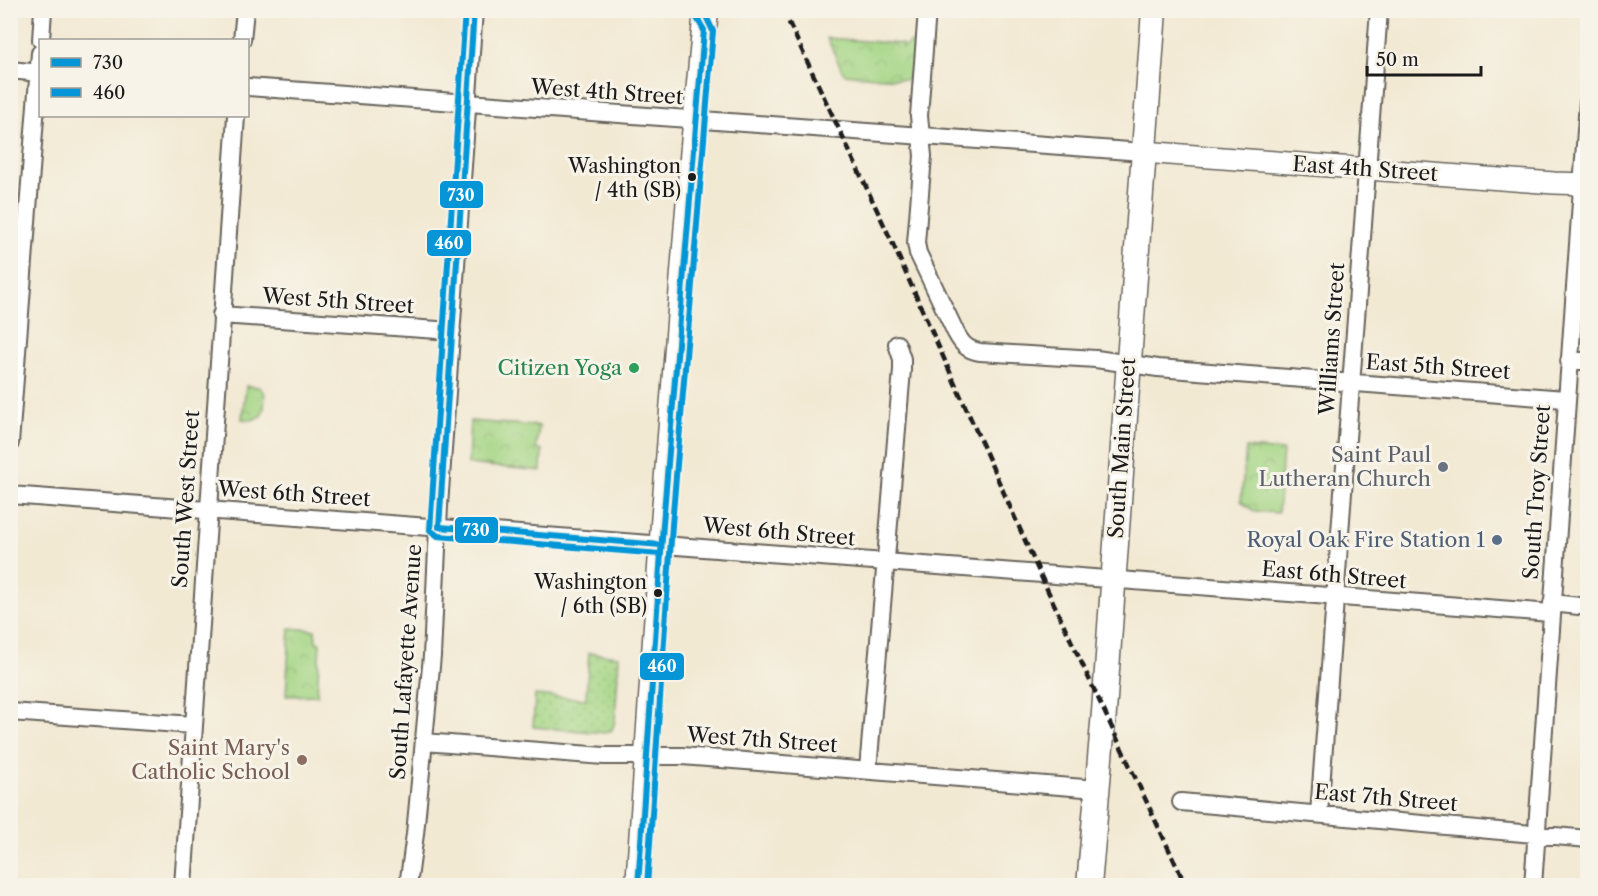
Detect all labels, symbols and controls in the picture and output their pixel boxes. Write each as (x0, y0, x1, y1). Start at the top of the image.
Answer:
legend (39, 39, 249, 117)
scale bar (1367, 39, 1481, 77)
text: 50 m (1376, 49, 1419, 71)
text: 730 (93, 52, 123, 74)
street label: West 4th Street (529, 74, 685, 109)
text: 460 (93, 82, 125, 104)
street label: East 4th Street (1292, 151, 1439, 186)
place label: Washington / 4th (SB) (567, 154, 681, 202)
marker: Washington / 4th (SB) (686, 171, 698, 183)
line badge: 730 (439, 180, 484, 209)
text: 730 (447, 185, 475, 205)
line badge: 460 (426, 229, 472, 257)
text: 460 (434, 233, 464, 253)
street label: Williams Street (1314, 261, 1349, 417)
street label: West 5th Street (260, 283, 415, 318)
street label: East 5th Street (1365, 349, 1512, 384)
place label: Citizen Yoga (498, 355, 623, 380)
street label: South Main Street (1103, 356, 1140, 539)
marker: Citizen Yoga (627, 361, 641, 375)
street label: South Troy Street (1518, 403, 1555, 580)
street label: South West Street (167, 409, 204, 589)
place label: Saint Paul Lutheran Church (1258, 442, 1431, 491)
marker: Saint Paul Lutheran Church (1436, 460, 1450, 474)
street label: West 6th Street (216, 476, 372, 511)
street label: West 6th Street (701, 512, 857, 551)
line badge: 730 (454, 516, 499, 544)
text: 730 (462, 520, 490, 540)
place label: Royal Oak Fire Station 1 (1246, 527, 1485, 552)
marker: Royal Oak Fire Station 1 (1490, 533, 1504, 547)
street label: South Lafayette Avenue (385, 543, 426, 781)
street label: East 6th Street (1260, 556, 1408, 593)
place label: Washington / 6th (SB) (533, 570, 647, 618)
marker: Washington / 6th (SB) (652, 587, 664, 599)
line badge: 460 (639, 652, 685, 681)
text: 460 (647, 656, 677, 676)
street label: West 7th Street (685, 722, 839, 757)
place label: Saint Mary's Catholic School (131, 735, 290, 784)
marker: Saint Mary's Catholic School (295, 753, 309, 767)
street label: East 7th Street (1313, 779, 1459, 816)

